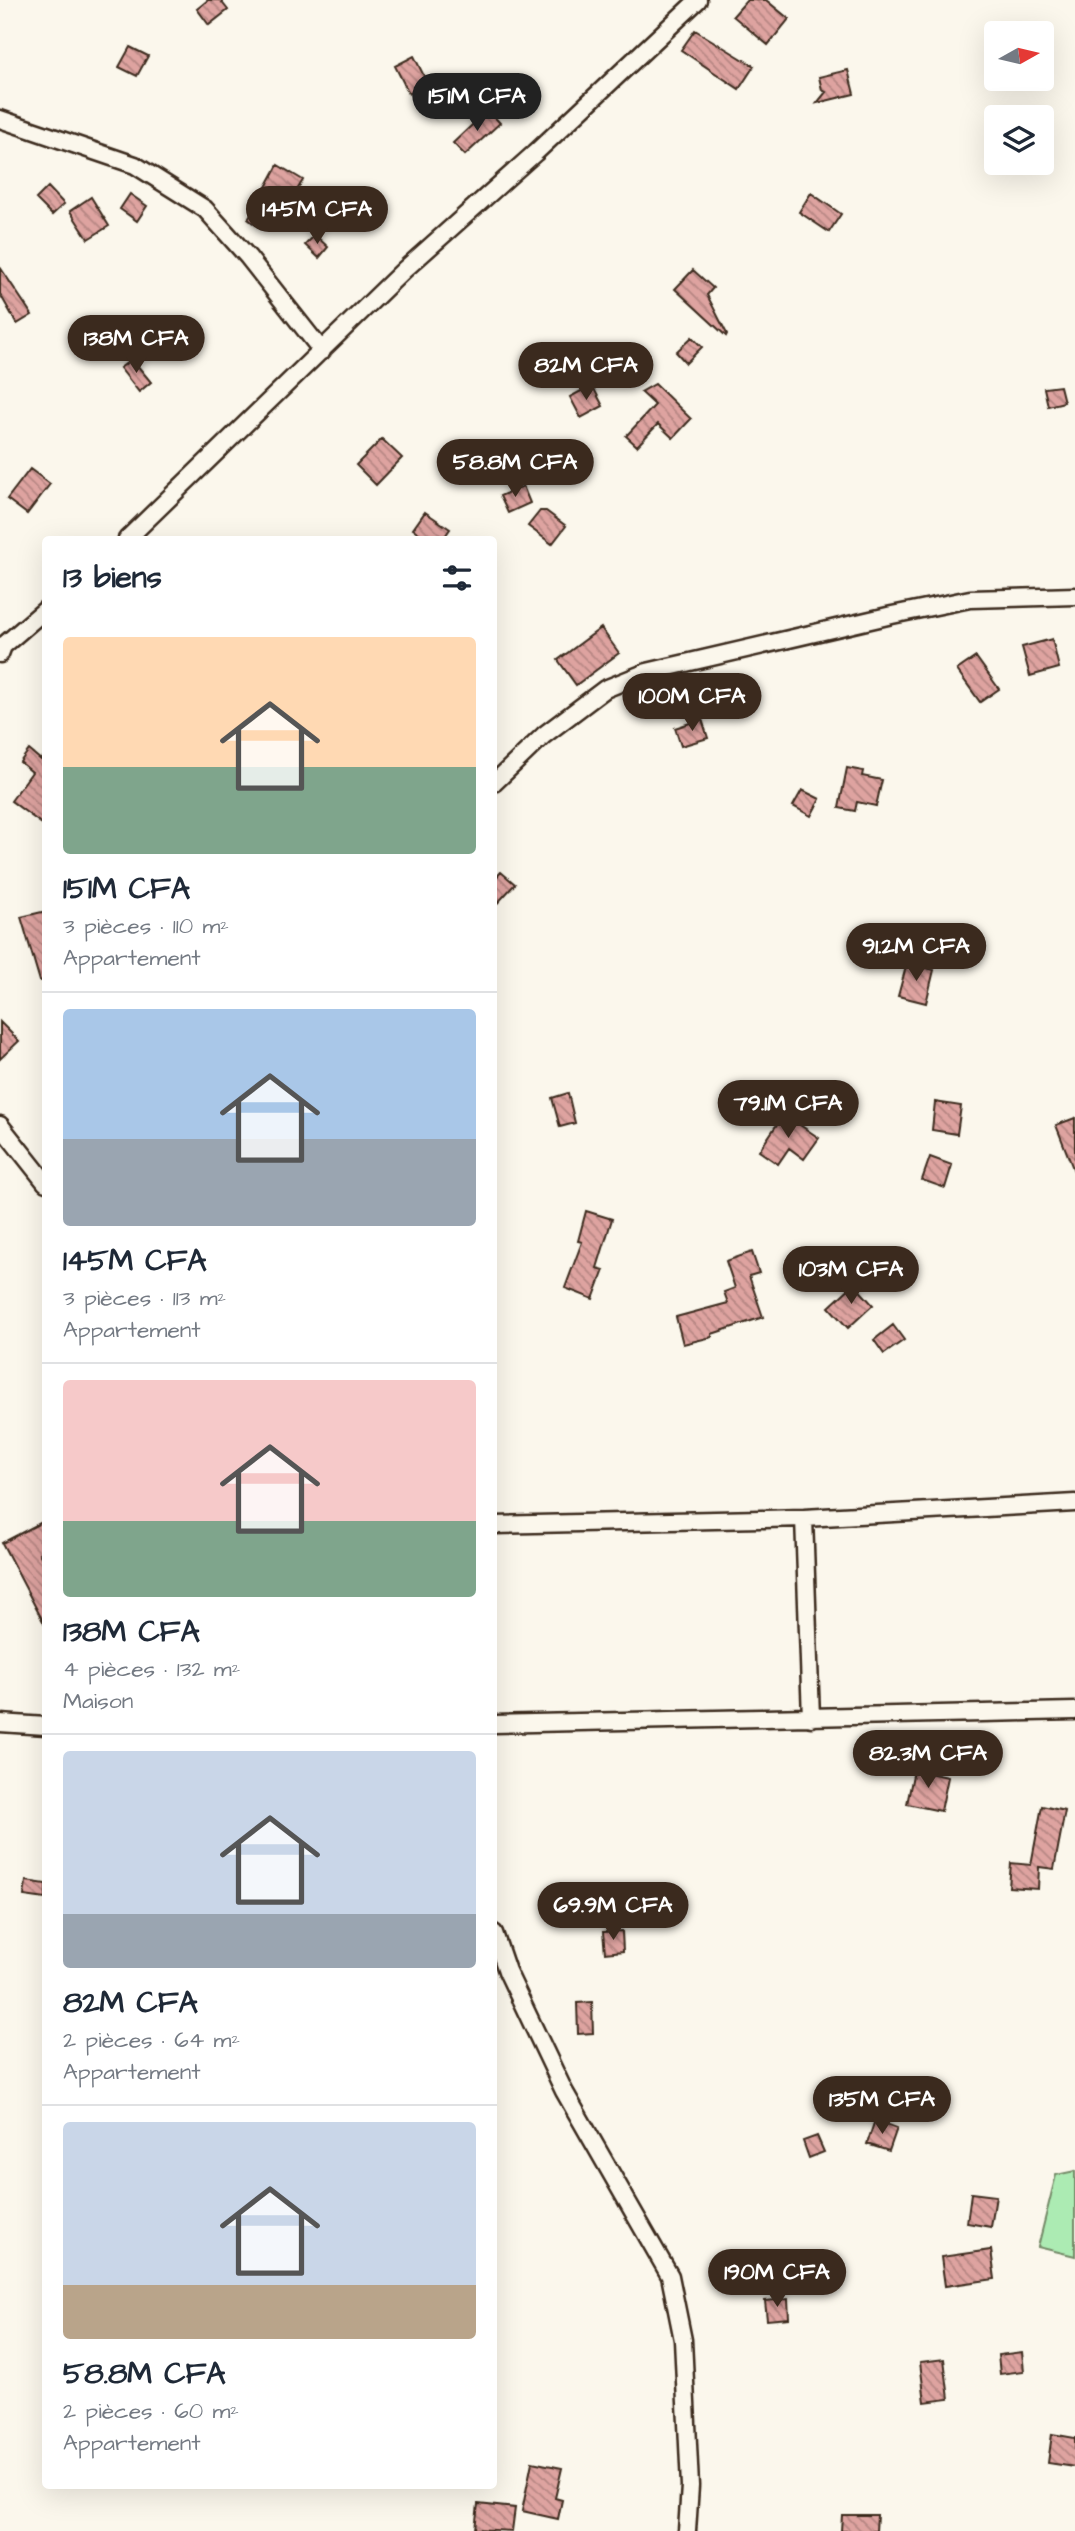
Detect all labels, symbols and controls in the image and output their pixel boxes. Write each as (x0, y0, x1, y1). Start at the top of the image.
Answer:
north arrow (984, 21, 1054, 91)
map controls (984, 21, 1054, 175)
pin: 151M CFA (405, 74, 549, 133)
text: 151M CFA (428, 80, 526, 112)
button: layers (984, 105, 1054, 175)
pin: 145M CFA (245, 187, 389, 246)
text: 145M CFA (262, 193, 372, 225)
pin: 138M CFA (64, 316, 208, 375)
text: 138M CFA (84, 322, 188, 354)
pin: 82M CFA (521, 342, 651, 402)
text: 82M CFA (534, 349, 638, 381)
pin: 58.8M CFA (435, 440, 595, 499)
text: 58.8M CFA (453, 446, 577, 478)
text: 13 biens (63, 557, 162, 599)
icon: filters (438, 559, 476, 597)
pin: 100M CFA (620, 674, 764, 733)
text: 100M CFA (638, 680, 746, 712)
icon: home (207, 683, 333, 809)
text: 151M CFA (63, 868, 190, 910)
text: 3 pièces · 110 m² (63, 910, 229, 942)
pin: 91.2M CFA (836, 923, 996, 983)
text: 91.2M CFA (862, 930, 970, 962)
text: Appartement (63, 942, 201, 974)
icon: home (207, 1055, 333, 1181)
pin: 79.1M CFA (708, 1080, 868, 1140)
text: 79.1M CFA (734, 1087, 842, 1119)
text: 145M CFA (63, 1240, 207, 1282)
pin: 103M CFA (779, 1246, 923, 1306)
text: 103M CFA (799, 1253, 903, 1285)
text: 3 pièces · 113 m² (63, 1282, 226, 1314)
text: Appartement (63, 1314, 201, 1346)
icon: home (207, 1426, 333, 1552)
text: 138M CFA (63, 1611, 200, 1653)
text: 4 pièces · 132 m² (63, 1653, 240, 1685)
text: Maison (63, 1685, 133, 1717)
pin: 82.3M CFA (848, 1730, 1008, 1790)
text: 82.3M CFA (869, 1737, 987, 1769)
icon: home (207, 1797, 333, 1923)
pin: 69.9M CFA (533, 1882, 693, 1942)
text: 69.9M CFA (553, 1889, 673, 1921)
text: 82M CFA (63, 1982, 198, 2024)
text: 2 pièces · 64 m² (63, 2024, 240, 2056)
text: Appartement (63, 2056, 201, 2088)
pin: 135M CFA (810, 2076, 954, 2136)
text: 135M CFA (829, 2083, 935, 2115)
icon: home (207, 2168, 333, 2294)
pin: 190M CFA (705, 2250, 849, 2309)
text: 190M CFA (724, 2256, 830, 2288)
text: 58.8M CFA (63, 2353, 225, 2395)
text: 2 pièces · 60 m² (63, 2395, 239, 2427)
text: Appartement (63, 2427, 201, 2459)

